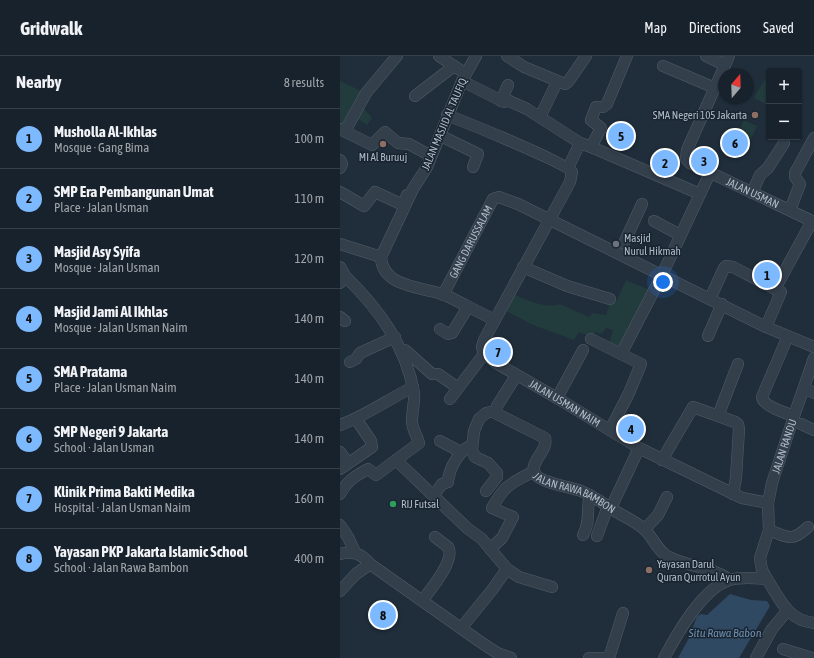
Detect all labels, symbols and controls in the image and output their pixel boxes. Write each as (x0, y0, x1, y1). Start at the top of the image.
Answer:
text: Gridwalk (20, 17, 82, 39)
text: Map (644, 20, 667, 36)
text: Directions (689, 20, 741, 36)
text: Saved (763, 20, 794, 36)
north arrow (718, 68, 754, 104)
map controls (766, 68, 802, 140)
button: + (766, 68, 802, 104)
text: Nearby (16, 72, 62, 92)
text: 8 results (284, 75, 324, 90)
street label: JALAN MASJID AL TAUFIQ (419, 76, 469, 172)
button: − (766, 104, 802, 140)
place label: SMA Negeri 105 Jakarta (653, 109, 747, 121)
marker: SMA Negeri 105 Jakarta (750, 110, 760, 120)
pin: 5 (608, 121, 634, 151)
text: Musholla Al-Ikhlas (54, 123, 157, 140)
pin: 6 (722, 128, 748, 158)
text: 1 (26, 131, 32, 146)
text: 100 m (295, 131, 324, 146)
marker: MI Al Buruuj (378, 139, 388, 149)
text: Mosque · Gang Bima (54, 140, 149, 155)
pin: 3 (691, 146, 717, 176)
pin: 2 (652, 148, 678, 178)
place label: MI Al Buruuj (359, 151, 407, 163)
street label: JALAN USMAN (724, 175, 781, 210)
text: SMP Era Pembangunan Umat (54, 183, 214, 200)
text: 2 (26, 191, 32, 206)
text: 110 m (295, 191, 324, 206)
text: Place · Jalan Usman (54, 200, 149, 215)
street label: GANG DARUSSALAM (447, 203, 495, 280)
place label: Masjid Nurul Hikmah (624, 232, 681, 257)
marker: Masjid Nurul Hikmah (611, 239, 621, 249)
text: Masjid Asy Syifa (54, 243, 140, 260)
text: 3 (26, 251, 32, 266)
text: 120 m (295, 251, 324, 266)
text: Mosque · Jalan Usman (54, 260, 160, 275)
pin: 1 (754, 260, 780, 290)
your location (653, 272, 673, 292)
text: Masjid Jami Al Ikhlas (54, 303, 168, 320)
text: 4 (26, 311, 32, 326)
text: 140 m (295, 311, 324, 326)
text: Mosque · Jalan Usman Naim (54, 320, 188, 335)
pin: 7 (485, 337, 511, 367)
text: SMA Pratama (54, 363, 127, 380)
text: 5 (26, 371, 32, 386)
text: 140 m (295, 371, 324, 386)
street label: JALAN USMAN NAIM (527, 377, 602, 429)
text: Place · Jalan Usman Naim (54, 380, 177, 395)
pin: 4 (618, 414, 644, 444)
street label: JALAN RANDU (770, 417, 799, 475)
text: SMP Negeri 9 Jakarta (54, 423, 168, 440)
text: 6 (26, 431, 32, 446)
text: 140 m (295, 431, 324, 446)
text: School · Jalan Usman (54, 440, 154, 455)
street label: JALAN RAWA BAMBON (531, 470, 618, 516)
text: Klinik Prima Bakti Medika (54, 483, 195, 500)
text: 7 (26, 491, 32, 506)
text: 160 m (295, 491, 324, 506)
place label: RIJ Futsal (401, 498, 439, 510)
marker: RIJ Futsal (388, 499, 398, 509)
text: Hospital · Jalan Usman Naim (54, 500, 191, 515)
text: Yayasan PKP Jakarta Islamic School (54, 543, 248, 560)
text: 8 (26, 551, 32, 566)
text: 400 m (295, 551, 324, 566)
place label: Yayasan Darul Quran Qurrotul Ayun (657, 558, 741, 583)
text: School · Jalan Rawa Bambon (54, 560, 189, 575)
marker: Yayasan Darul Quran Qurrotul Ayun (644, 565, 654, 575)
pin: 8 (370, 600, 396, 630)
water label: Situ Rawa Babon (688, 626, 762, 640)

